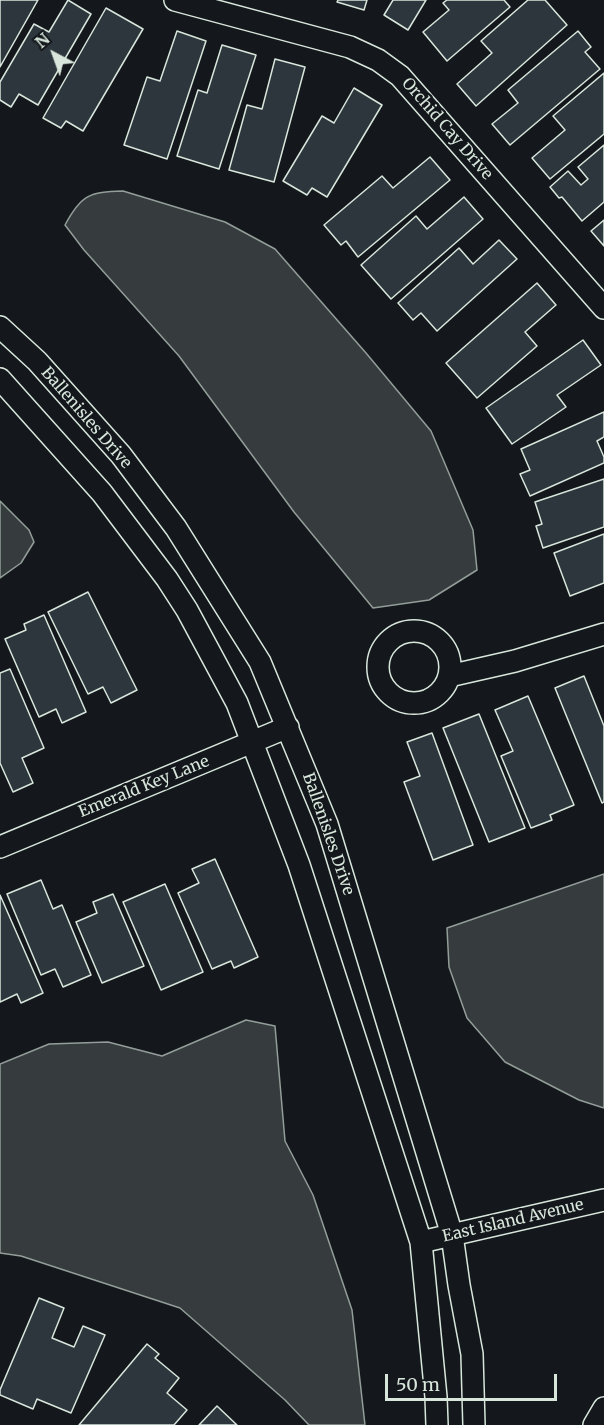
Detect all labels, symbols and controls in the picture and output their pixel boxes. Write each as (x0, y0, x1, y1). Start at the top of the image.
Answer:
north arrow (24, 24, 84, 84)
text: N (31, 29, 54, 52)
street label: Orchid Cay Drive (398, 74, 496, 184)
street label: Ballenisles Drive (37, 363, 135, 473)
street label: Emerald Key Lane (76, 752, 212, 822)
street label: Ballenisles Drive (298, 770, 358, 898)
street label: East Island Avenue (441, 1195, 585, 1247)
scale bar (388, 1362, 560, 1400)
text: 50 m (396, 1373, 440, 1396)

